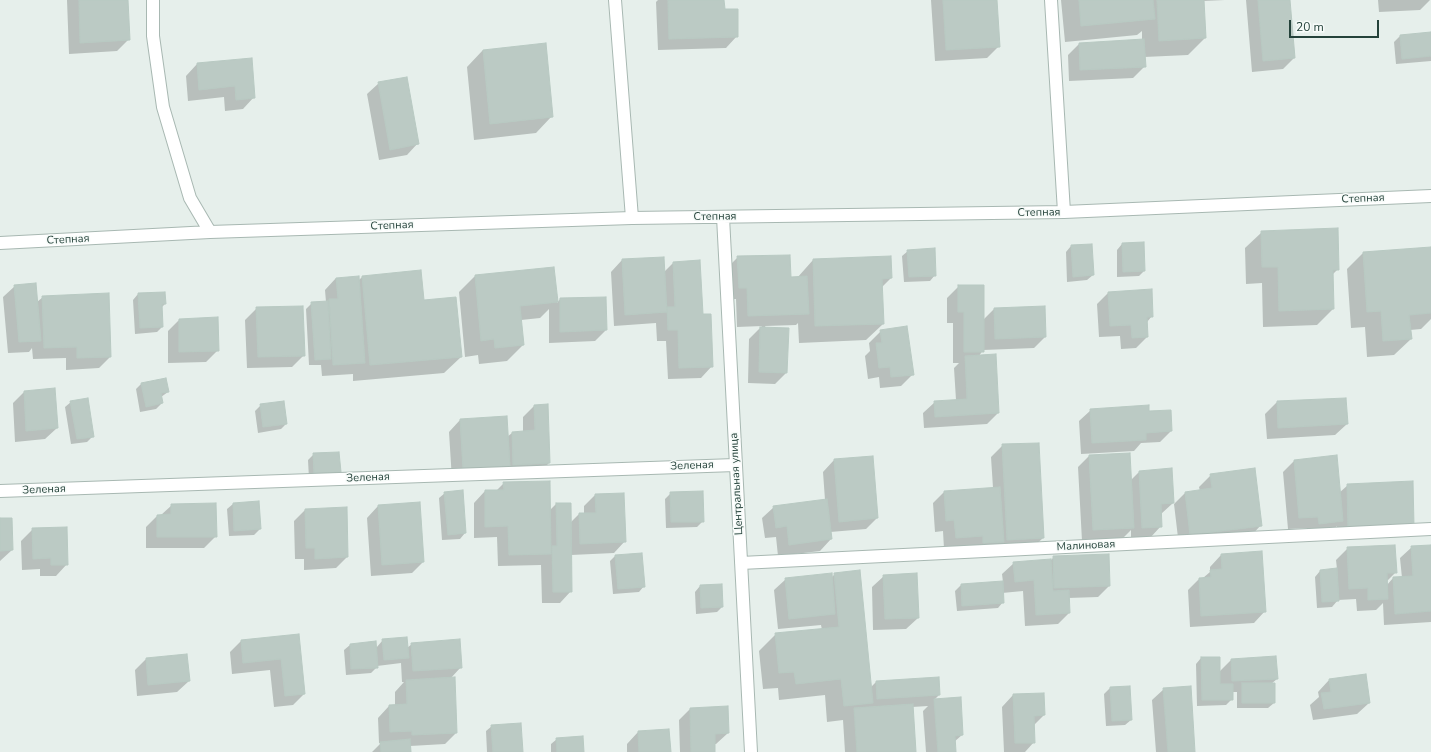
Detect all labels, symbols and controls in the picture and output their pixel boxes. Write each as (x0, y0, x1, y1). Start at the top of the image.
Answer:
scale bar (1291, 12, 1381, 38)
text: 20 m (1296, 19, 1324, 35)
street label: Степная (1341, 192, 1385, 206)
street label: Степная (1017, 206, 1061, 220)
street label: Степная (693, 210, 737, 224)
street label: Степная (370, 219, 414, 233)
street label: Степная (46, 232, 90, 248)
street label: Центральная улица (728, 432, 746, 536)
street label: Зеленая (670, 459, 714, 473)
street label: Зеленая (346, 471, 390, 485)
street label: Зеленая (22, 483, 66, 497)
street label: Малиновая (1056, 538, 1116, 554)

